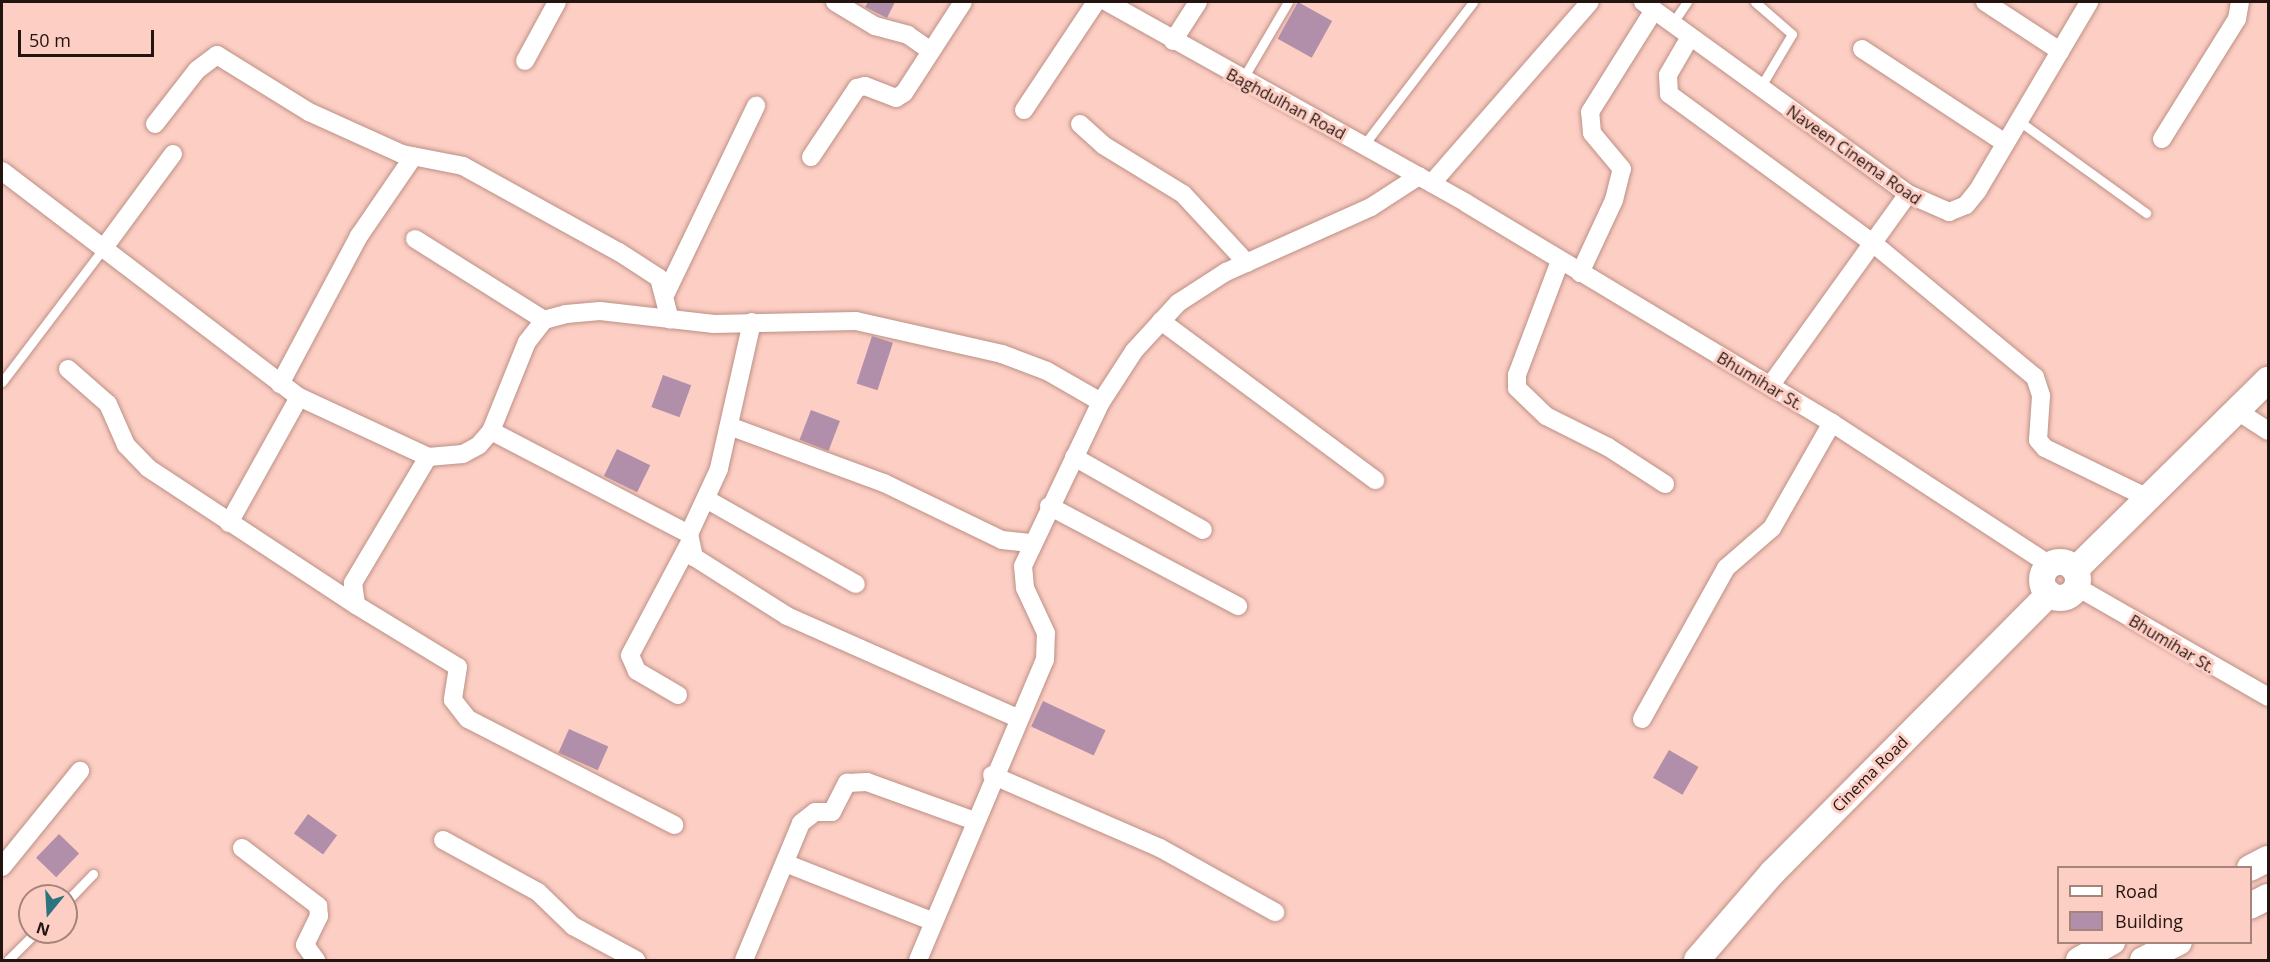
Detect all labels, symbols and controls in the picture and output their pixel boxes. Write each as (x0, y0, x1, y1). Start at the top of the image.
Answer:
scale bar (21, 18, 158, 56)
text: 50 m (29, 28, 71, 52)
street label: Baghdulhan Road (1223, 64, 1349, 144)
street label: Naveen Cinema Road (1783, 101, 1925, 209)
street label: Bhumihar St. (1714, 348, 1806, 414)
street label: Bhumihar St. (2126, 611, 2218, 677)
street label: Cinema Road (1828, 732, 1912, 816)
legend (2057, 866, 2252, 944)
text: Road (2115, 879, 2158, 903)
north arrow (18, 884, 78, 944)
text: Building (2115, 909, 2183, 933)
text: N (33, 917, 53, 942)

